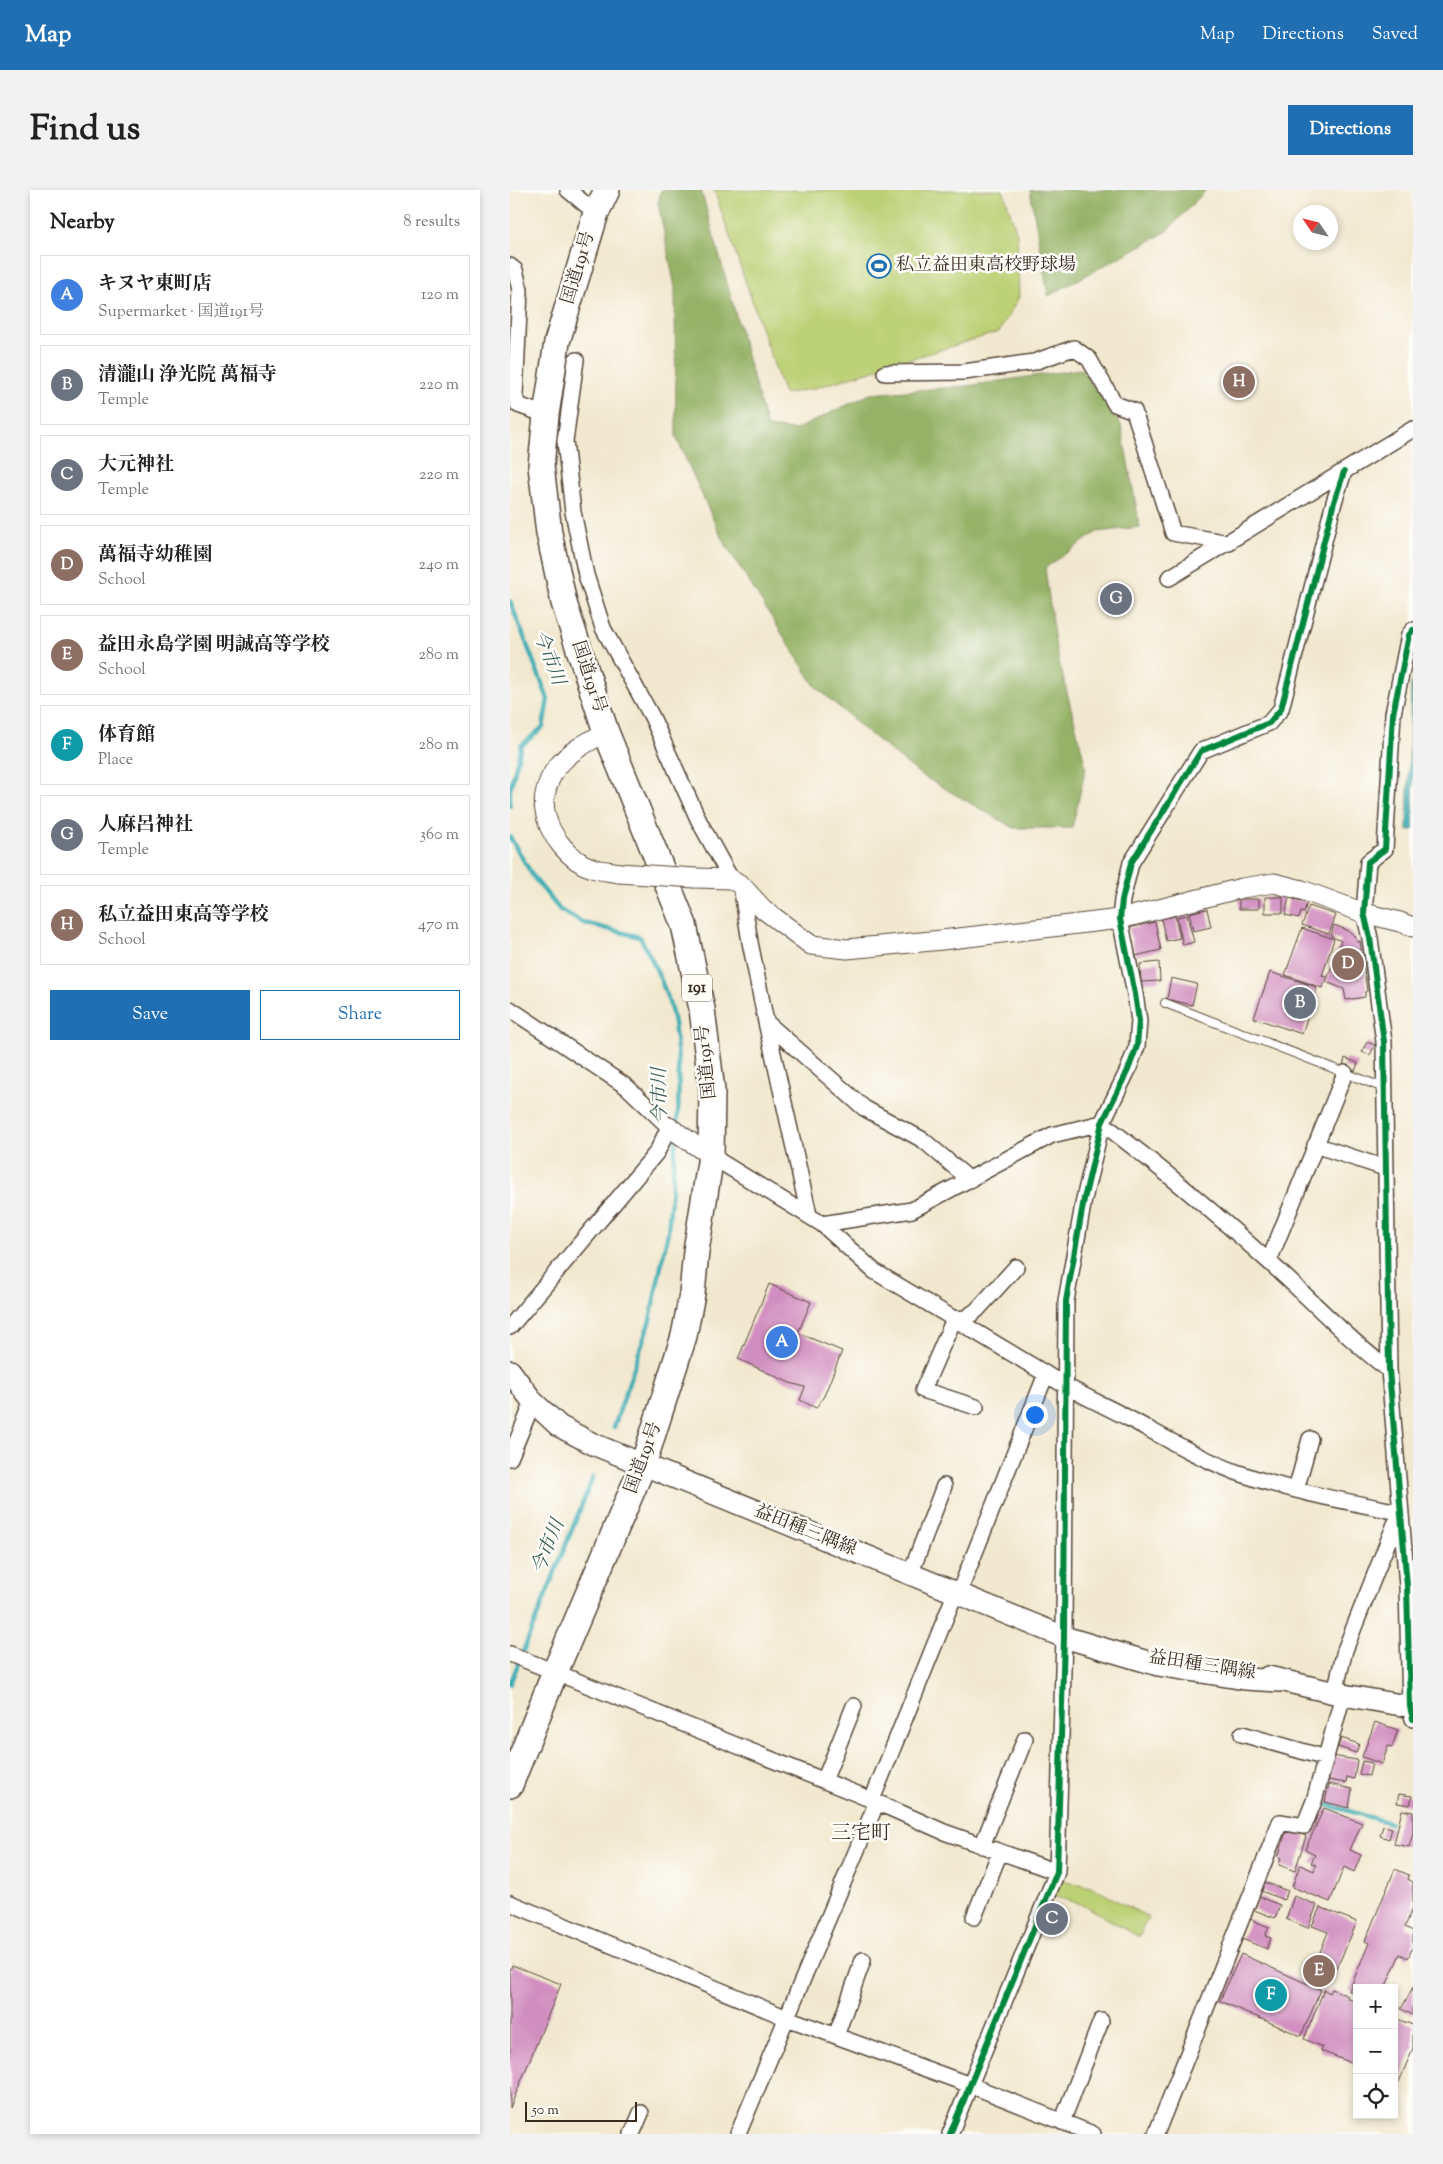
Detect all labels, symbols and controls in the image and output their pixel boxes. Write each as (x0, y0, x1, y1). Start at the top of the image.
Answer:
text: Map (25, 18, 71, 52)
text: Map (1200, 22, 1235, 48)
text: Directions (1263, 22, 1344, 48)
text: Saved (1372, 22, 1418, 48)
text: Find us (30, 105, 140, 156)
button: Directions (1288, 105, 1413, 155)
north arrow (1293, 205, 1338, 250)
text: Nearby (50, 208, 115, 238)
text: 8 results (404, 211, 460, 234)
street label: 国道191号 (556, 228, 602, 308)
sports icon: 私立益田東高校野球場 (866, 253, 892, 279)
place label: 私立益田東高校野球場 (896, 253, 1076, 279)
text: キヌヤ東町店 (98, 271, 212, 298)
text: A (61, 284, 74, 307)
text: 120 m (421, 284, 459, 307)
text: Supermarket · 国道191号 (98, 301, 264, 324)
text: 清瀧山 浄光院 萬福寺 (98, 362, 277, 389)
pin: H (1223, 363, 1255, 401)
text: B (62, 374, 72, 397)
text: 220 m (419, 374, 459, 397)
text: Temple (98, 389, 149, 412)
text: 大元神社 (98, 452, 174, 479)
text: C (61, 464, 73, 487)
text: 220 m (419, 464, 459, 487)
text: Temple (98, 479, 149, 502)
text: 萬福寺幼稚園 (98, 542, 212, 569)
text: D (61, 554, 73, 577)
text: 240 m (418, 554, 459, 577)
text: School (98, 569, 146, 592)
pin: G (1100, 580, 1132, 618)
water label: 今市川 (525, 627, 572, 691)
text: 益田永島学園 明誠高等学校 (98, 632, 330, 659)
street label: 国道191号 (564, 637, 612, 717)
text: E (62, 644, 72, 667)
text: 280 m (418, 644, 459, 667)
text: School (98, 659, 146, 682)
text: 体育館 (98, 722, 155, 749)
text: F (63, 734, 71, 757)
text: 280 m (418, 734, 459, 757)
text: Place (98, 749, 133, 772)
text: 人麻呂神社 (98, 812, 193, 839)
text: G (60, 824, 74, 847)
text: 360 m (420, 824, 459, 847)
text: Temple (98, 839, 149, 862)
text: 私立益田東高等学校 (98, 902, 269, 929)
text: H (61, 914, 73, 937)
text: 470 m (418, 914, 459, 937)
text: School (98, 929, 146, 952)
pin: D (1332, 945, 1364, 983)
road number: 191 (682, 974, 712, 1001)
pin: B (1284, 984, 1316, 1022)
button: Save (50, 990, 250, 1040)
button: Share (260, 990, 460, 1040)
street label: 国道191号 (690, 1023, 724, 1101)
water label: 今市川 (647, 1065, 675, 1125)
pin: A (766, 1323, 798, 1361)
your location (1022, 1402, 1048, 1428)
street label: 国道191号 (619, 1418, 669, 1498)
street label: 益田種三隅線 (750, 1499, 860, 1563)
water label: 今市川 (526, 1514, 573, 1578)
street label: 益田種三隅線 (1147, 1645, 1257, 1687)
district label: 三宅町 (831, 1820, 891, 1849)
pin: C (1036, 1900, 1068, 1938)
pin: E (1303, 1952, 1335, 1990)
pin: F (1255, 1976, 1287, 2014)
map controls (1353, 1984, 1398, 2119)
button: + (1353, 1984, 1398, 2029)
button: − (1353, 2029, 1398, 2074)
button: locate (1353, 2074, 1398, 2119)
scale bar (525, 2099, 638, 2122)
text: 50 m (532, 2101, 559, 2121)

